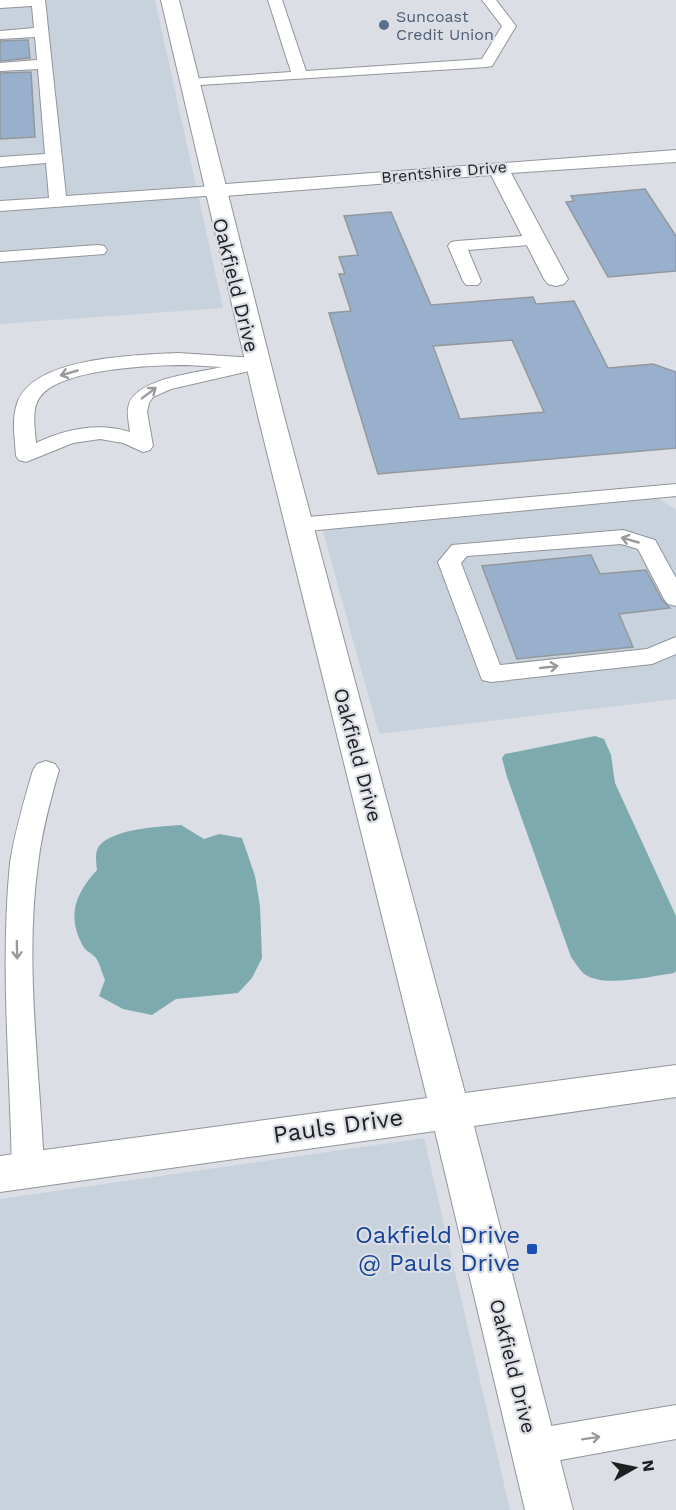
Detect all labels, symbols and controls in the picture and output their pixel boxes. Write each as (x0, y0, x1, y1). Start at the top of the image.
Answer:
place label: Suncoast Credit Union (396, 7, 494, 44)
marker: Suncoast Credit Union (377, 18, 391, 32)
street label: Brentshire Drive (381, 157, 507, 187)
street label: Oakfield Drive (208, 215, 264, 355)
one-way arrow (60, 367, 79, 379)
one-way arrow (141, 387, 157, 400)
one-way arrow (621, 534, 640, 545)
one-way arrow (538, 661, 558, 672)
street label: Oakfield Drive (329, 685, 387, 825)
one-way arrow (11, 940, 23, 960)
street label: Pauls Drive (271, 1103, 405, 1149)
place label: Oakfield Drive @ Pauls Drive (355, 1221, 520, 1277)
marker: Oakfield Drive @ Pauls Drive (525, 1242, 539, 1256)
street label: Oakfield Drive (485, 1296, 541, 1436)
one-way arrow (581, 1433, 601, 1444)
north arrow (604, 1438, 664, 1498)
text: N (638, 1458, 659, 1473)

